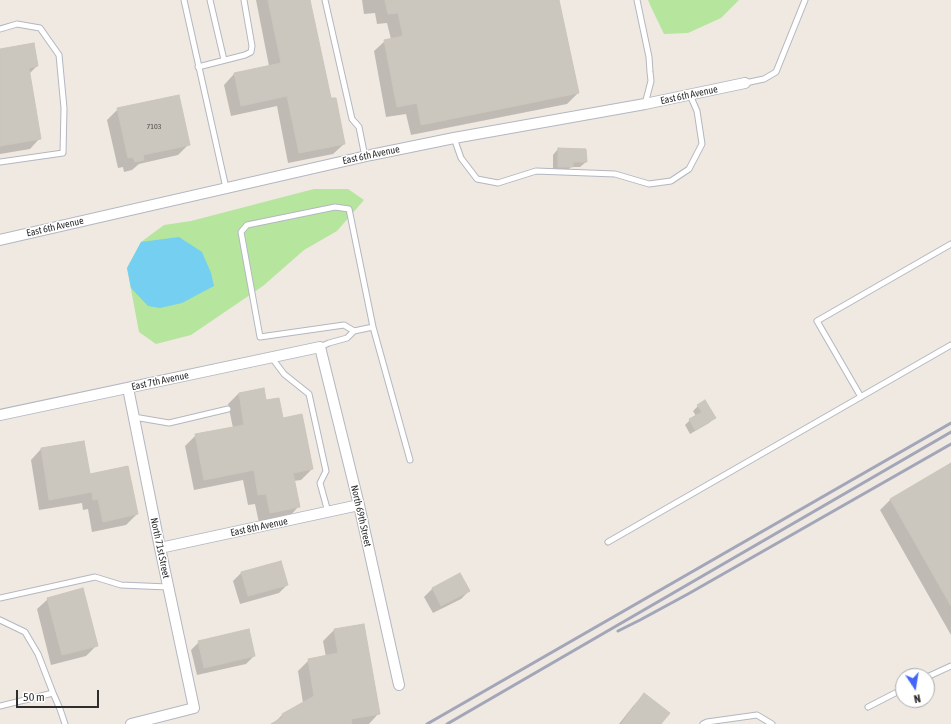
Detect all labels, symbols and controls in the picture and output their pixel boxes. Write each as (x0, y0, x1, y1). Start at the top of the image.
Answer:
street label: East 6th Avenue (659, 83, 719, 107)
house number: 7103 (146, 121, 162, 131)
street label: East 6th Avenue (341, 143, 401, 167)
street label: East 6th Avenue (25, 215, 85, 239)
street label: East 7th Avenue (130, 369, 190, 393)
street label: North 69th Street (348, 484, 374, 548)
street label: East 8th Avenue (229, 515, 289, 539)
street label: North 71st Street (148, 517, 172, 579)
north arrow (895, 668, 935, 708)
scale bar (18, 682, 101, 708)
text: 50 m (23, 690, 45, 704)
text: N (913, 692, 922, 705)

